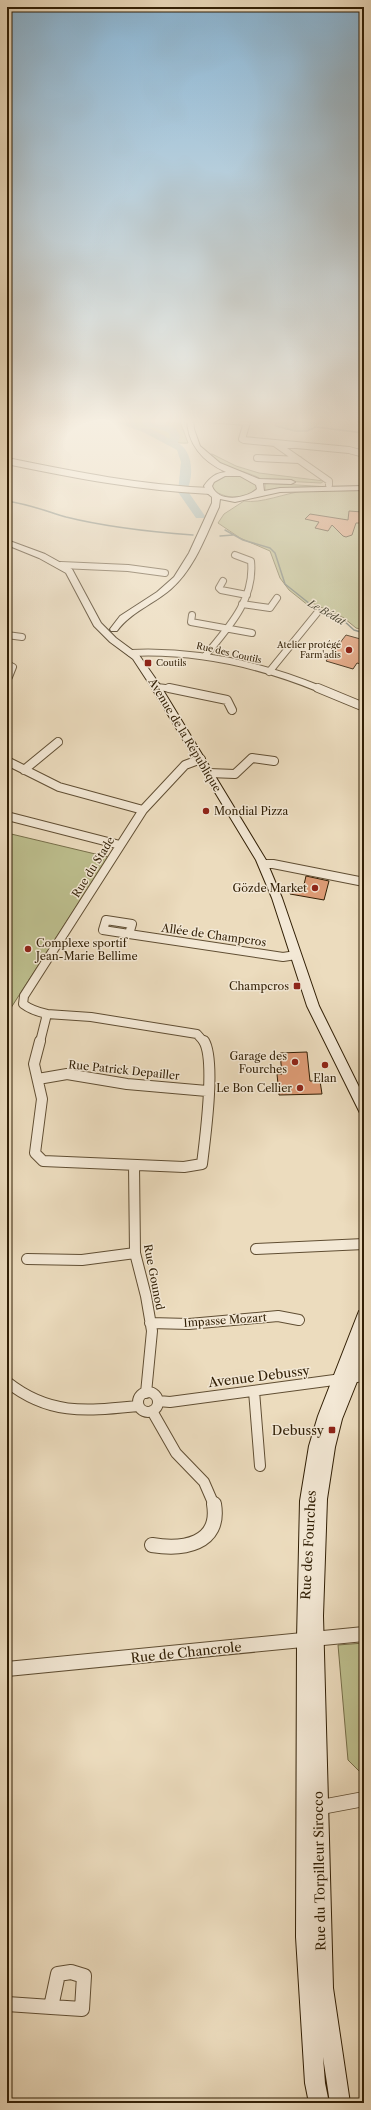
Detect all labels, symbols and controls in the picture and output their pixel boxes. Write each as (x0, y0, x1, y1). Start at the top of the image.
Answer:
water label: Le Bédat (305, 596, 348, 628)
place label: Atelier protégé Farm'adis (276, 639, 341, 660)
street label: Rue des Coutils (195, 640, 263, 665)
marker: Atelier protégé Farm'adis (344, 645, 354, 655)
place label: Coutils (156, 657, 187, 668)
marker: Coutils (143, 658, 153, 668)
street label: Avenue de la République (145, 675, 225, 794)
place label: Mondial Pizza (214, 804, 288, 818)
marker: Mondial Pizza (201, 806, 211, 816)
street label: Rue du Stade (69, 834, 117, 900)
place label: Gözde Market (233, 881, 307, 895)
marker: Gözde Market (310, 883, 320, 893)
street label: Allée de Champcros (160, 921, 268, 949)
place label: Complexe sportif Jean-Marie Bellime (34, 936, 138, 963)
marker: Complexe sportif Jean-Marie Bellime (23, 944, 33, 954)
place label: Champcros (229, 979, 289, 993)
marker: Champcros (292, 981, 302, 991)
place label: Garage des Fourches (229, 1049, 287, 1076)
street label: Rue Patrick Depailler (68, 1057, 181, 1083)
marker: Garage des Fourches (290, 1057, 300, 1067)
marker: Elan (320, 1060, 330, 1070)
place label: Elan (313, 1071, 337, 1085)
place label: Le Bon Cellier (216, 1081, 292, 1095)
marker: Le Bon Cellier (295, 1083, 305, 1093)
street label: Rue Gounod (141, 1243, 167, 1311)
street label: Impasse Mozart (183, 1310, 267, 1330)
street label: Avenue Debussy (206, 1362, 311, 1390)
place label: Debussy (272, 1422, 325, 1438)
marker: Debussy (327, 1425, 337, 1435)
street label: Rue des Fourches (297, 1489, 319, 1600)
street label: Rue de Chancrole (130, 1638, 242, 1666)
street label: Rue du Torpilleur Sirocco (310, 1791, 328, 1951)

